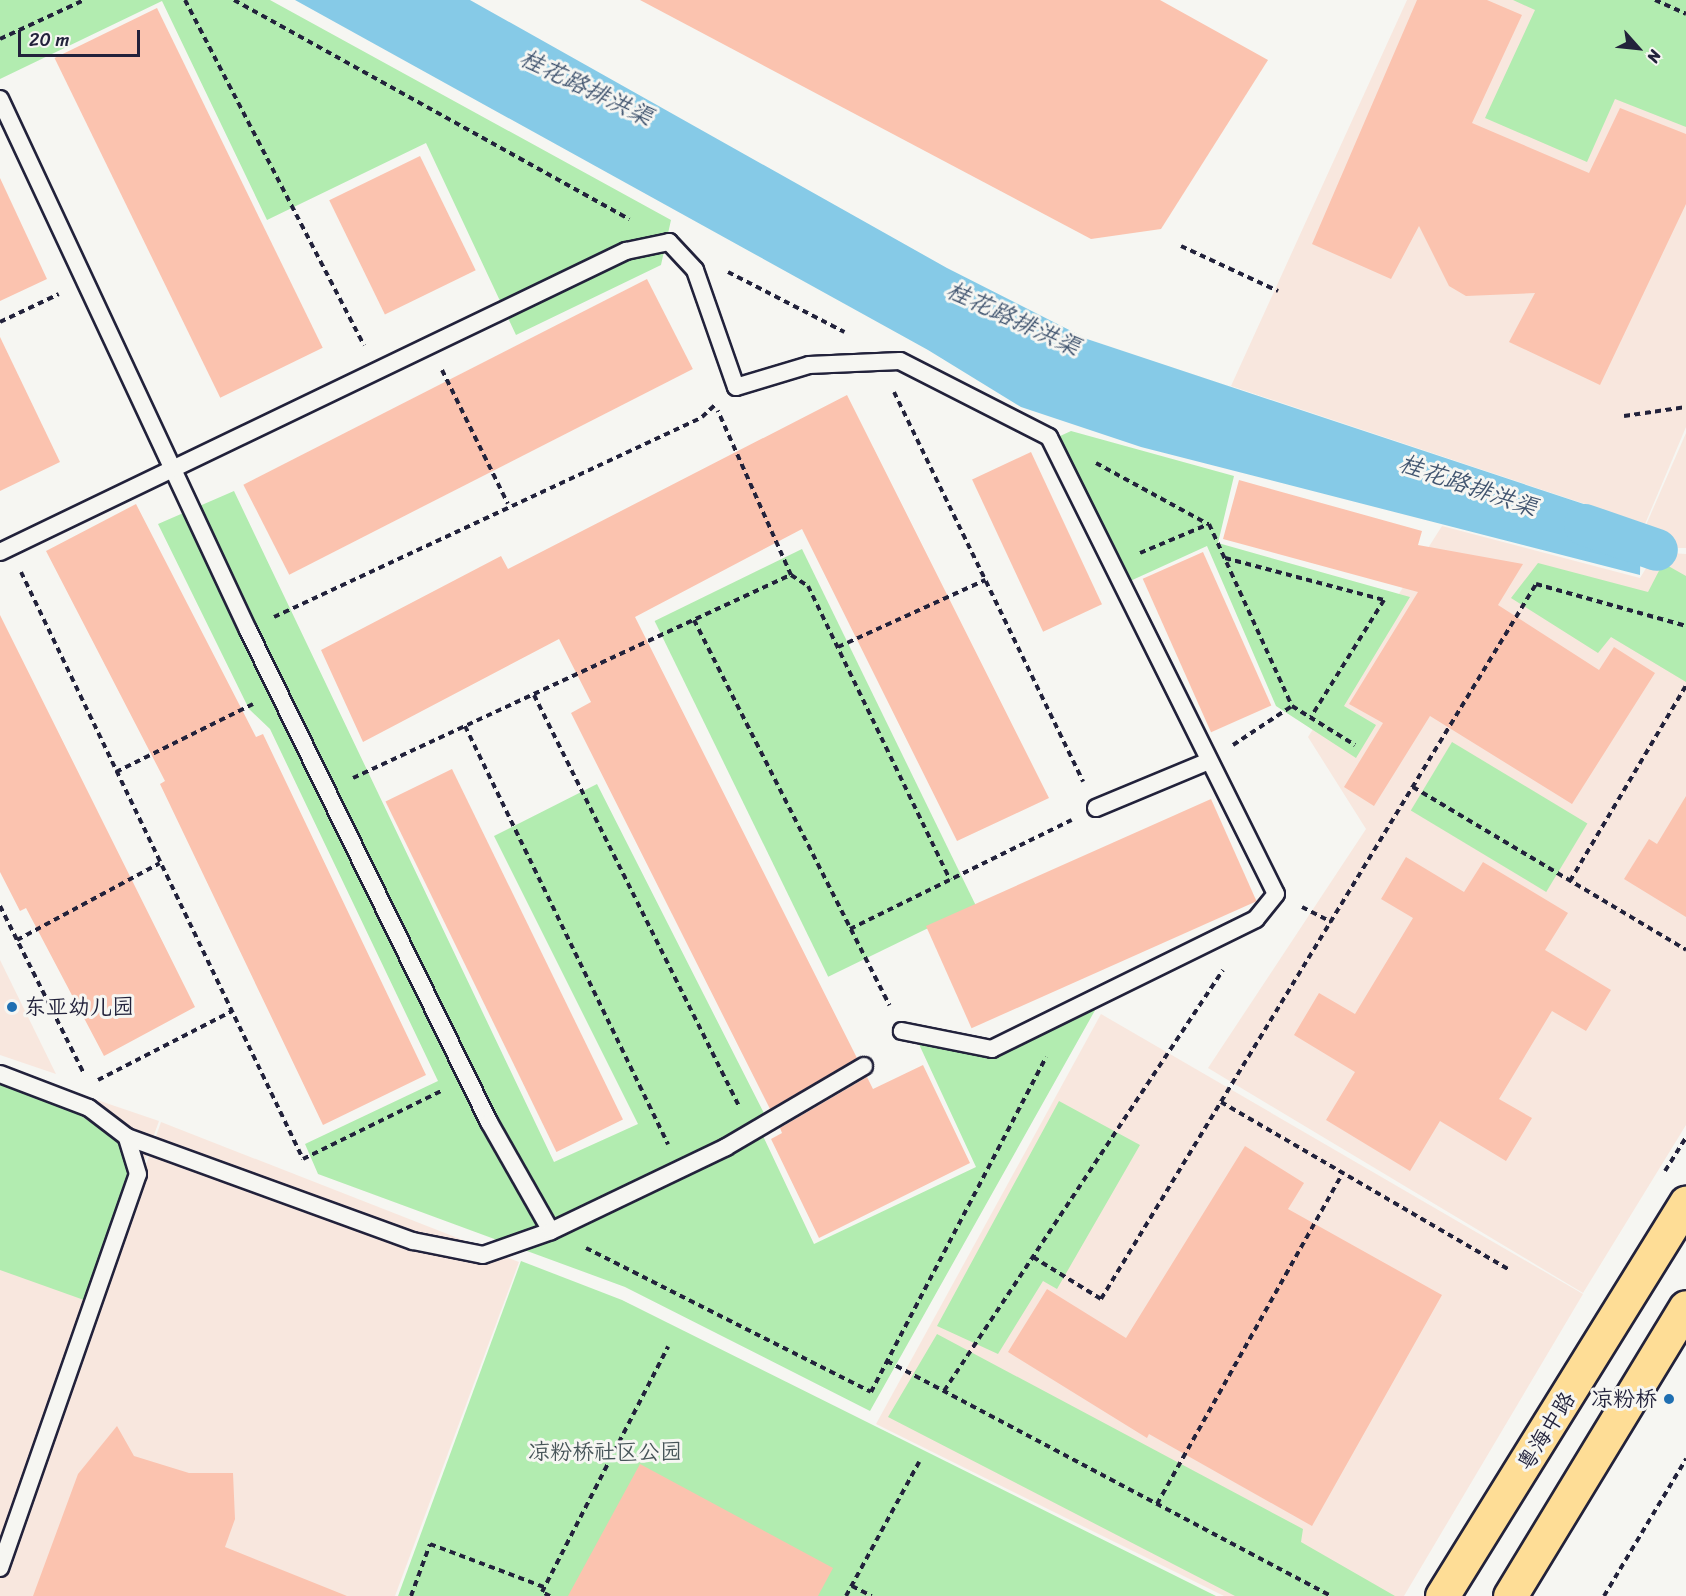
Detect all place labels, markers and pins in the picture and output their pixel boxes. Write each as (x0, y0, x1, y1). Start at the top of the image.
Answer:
place label: 东亚幼儿园 (24, 994, 134, 1020)
marker: 东亚幼儿园 (5, 1000, 19, 1014)
place label: 凉粉桥 (1591, 1386, 1657, 1412)
marker: 凉粉桥 (1662, 1392, 1676, 1406)

